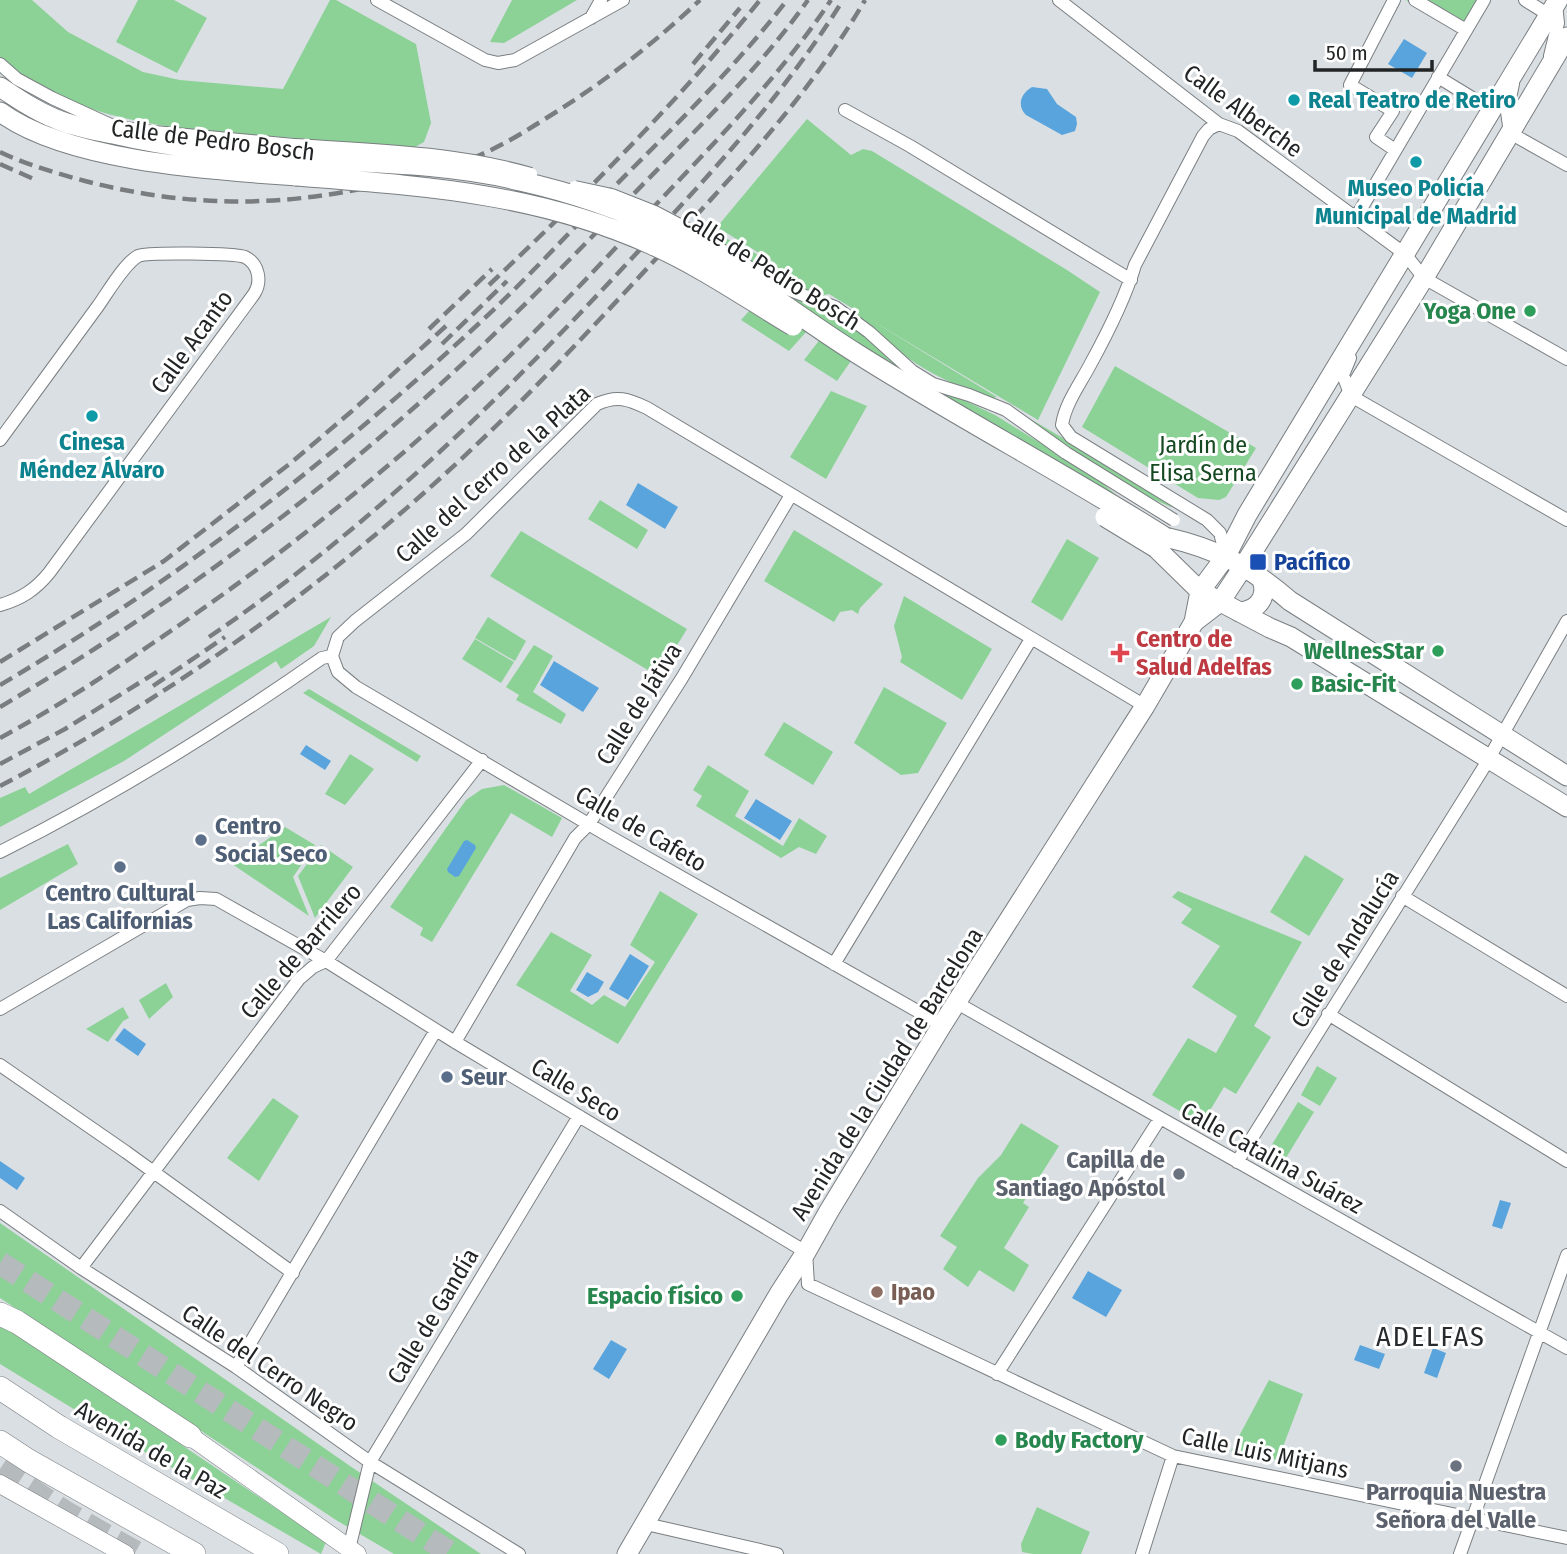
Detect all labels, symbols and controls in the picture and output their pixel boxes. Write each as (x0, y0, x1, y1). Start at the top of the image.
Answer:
scale bar (1315, 28, 1432, 72)
text: 50 m (1326, 40, 1368, 66)
street label: Calle Alberche (1178, 59, 1308, 163)
place label: Real Teatro de Retiro (1308, 86, 1516, 114)
marker: Real Teatro de Retiro (1286, 92, 1302, 108)
street label: Calle de Pedro Bosch (109, 114, 317, 166)
marker: Museo Policía Municipal de Madrid (1408, 154, 1424, 170)
place label: Museo Policía Municipal de Madrid (1315, 174, 1517, 230)
street label: Calle de Pedro Bosch (677, 204, 865, 336)
street label: Calle Acanto (145, 285, 239, 399)
place label: Yoga One (1423, 297, 1516, 325)
marker: Yoga One (1522, 303, 1538, 319)
street label: Calle del Cerro de la Plata (390, 379, 596, 569)
marker: Cinesa Méndez Álvaro (84, 408, 100, 424)
place label: Cinesa Méndez Álvaro (19, 428, 165, 484)
park label: Jardín de Elisa Serna (1149, 431, 1257, 487)
place label: Pacífico (1274, 548, 1351, 576)
marker: Pacífico (1248, 552, 1268, 572)
place label: Centro de Salud Adelfas (1136, 625, 1272, 681)
place label: WellnesStar (1304, 637, 1424, 665)
street label: Calle de Játiva (591, 638, 687, 770)
marker: Centro de Salud Adelfas (1110, 643, 1130, 663)
marker: WellnesStar (1430, 643, 1446, 659)
place label: Basic-Fit (1311, 670, 1397, 698)
marker: Basic-Fit (1289, 676, 1305, 692)
street label: Calle de Cafeto (570, 780, 712, 878)
place label: Centro Social Seco (215, 812, 328, 868)
marker: Centro Social Seco (193, 832, 209, 848)
marker: Centro Cultural Las Californias (112, 859, 128, 875)
street label: Calle de Andalucía (1285, 865, 1405, 1033)
street label: Calle de Barrilero (235, 878, 367, 1024)
place label: Centro Cultural Las Californias (45, 879, 195, 935)
street label: Avenida de la Ciudad de Barcelona (785, 922, 989, 1226)
street label: Calle Seco (526, 1052, 626, 1128)
place label: Seur (461, 1063, 507, 1091)
marker: Seur (439, 1069, 455, 1085)
street label: Calle Catalina Suárez (1176, 1096, 1368, 1220)
place label: Capilla de Santiago Apóstol (996, 1146, 1165, 1202)
marker: Capilla de Santiago Apóstol (1171, 1166, 1187, 1182)
street label: Calle de Gandía (382, 1243, 484, 1389)
place label: Ipao (891, 1278, 935, 1306)
place label: Espacio físico (587, 1282, 723, 1310)
marker: Ipao (869, 1284, 885, 1300)
marker: Espacio físico (729, 1288, 745, 1304)
street label: Calle del Cerro Negro (177, 1299, 363, 1437)
district label: ADELFAS (1376, 1320, 1486, 1353)
street label: Avenida de la Paz (70, 1395, 232, 1505)
street label: Calle Luis Mitjans (1179, 1422, 1351, 1484)
place label: Body Factory (1015, 1426, 1144, 1454)
marker: Body Factory (993, 1432, 1009, 1448)
marker: Parroquia Nuestra Señora del Valle (1448, 1458, 1464, 1474)
place label: Parroquia Nuestra Señora del Valle (1366, 1478, 1546, 1534)

